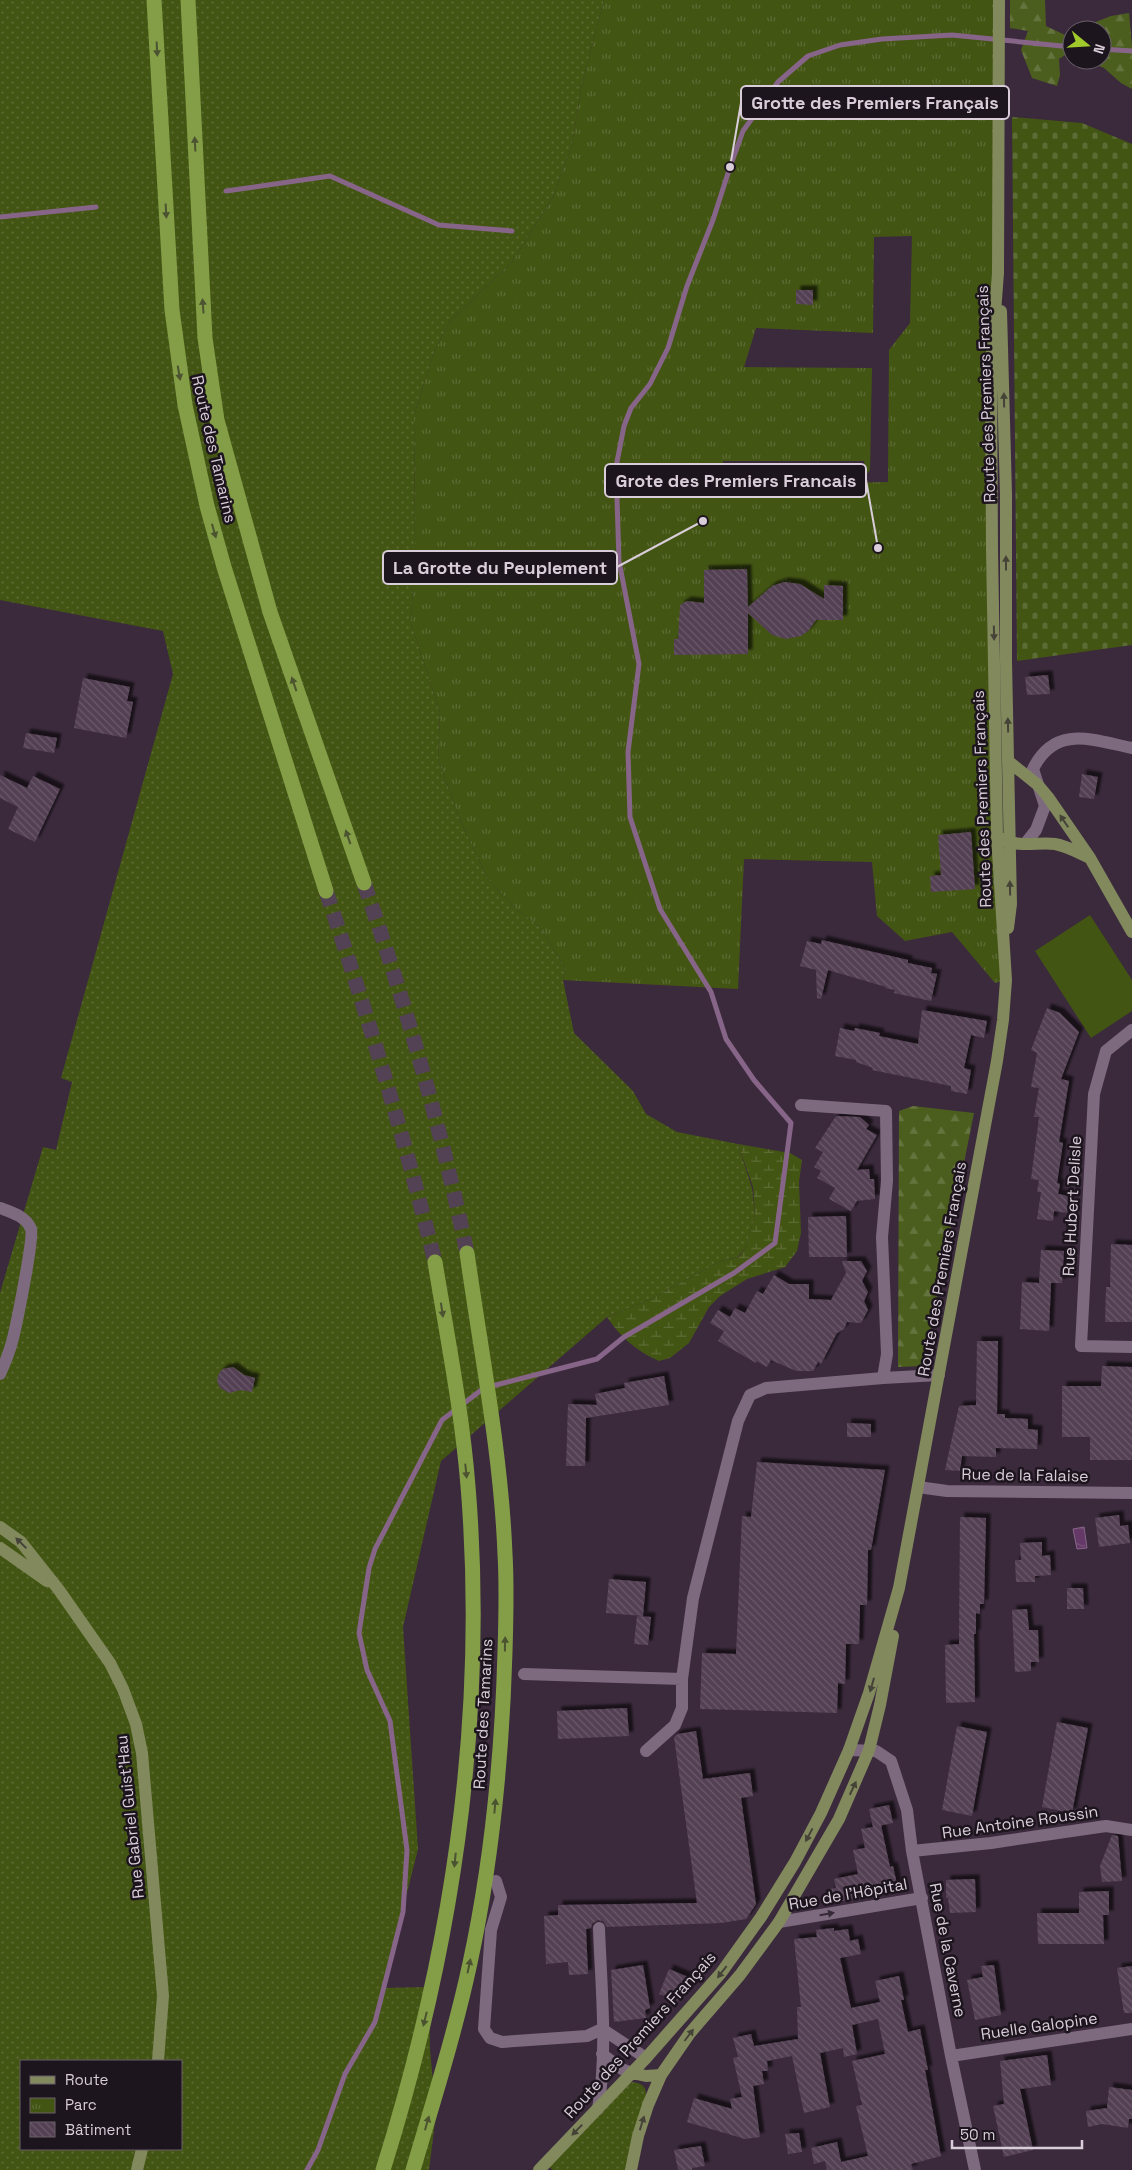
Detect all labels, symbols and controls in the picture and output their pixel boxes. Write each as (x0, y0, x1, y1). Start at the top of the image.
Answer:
north arrow (1062, 20, 1112, 70)
one-way arrow (153, 41, 161, 57)
text: N (1089, 42, 1109, 56)
callout: Grotte des Premiers Français (741, 86, 1009, 119)
text: Grotte des Premiers Français (751, 91, 999, 114)
one-way arrow (191, 135, 199, 151)
one-way arrow (162, 203, 170, 219)
street label: Route des Premiers Français (972, 285, 1000, 503)
one-way arrow (199, 298, 207, 314)
one-way arrow (176, 365, 184, 381)
street label: Route des Tamarins (187, 373, 241, 525)
one-way arrow (1000, 392, 1008, 408)
callout: Grote des Premiers Francais (605, 464, 866, 497)
text: Grote des Premiers Francais (616, 469, 856, 492)
one-way arrow (211, 524, 219, 539)
callout: La Grotte du Peuplement (383, 551, 617, 584)
one-way arrow (1001, 555, 1009, 571)
text: La Grotte du Peuplement (393, 556, 607, 579)
one-way arrow (990, 625, 998, 641)
one-way arrow (290, 676, 298, 691)
street label: Route des Premiers Français (968, 690, 996, 908)
one-way arrow (1003, 717, 1011, 733)
one-way arrow (1059, 814, 1069, 828)
one-way arrow (344, 830, 351, 845)
one-way arrow (1006, 880, 1014, 896)
street label: Rue Hubert Delisle (1058, 1135, 1086, 1277)
street label: Route des Premiers Français (913, 1160, 971, 1378)
one-way arrow (439, 1302, 447, 1318)
one-way arrow (462, 1463, 470, 1479)
street label: Rue de la Falaise (961, 1463, 1089, 1487)
one-way arrow (15, 1537, 27, 1549)
one-way arrow (501, 1636, 509, 1652)
street label: Route des Tamarins (469, 1638, 497, 1790)
one-way arrow (867, 1678, 875, 1693)
street label: Rue Gabriel Guist'Hau (111, 1734, 149, 1900)
one-way arrow (850, 1781, 858, 1795)
one-way arrow (491, 1798, 499, 1814)
street label: Rue Antoine Roussin (941, 1801, 1099, 1843)
one-way arrow (805, 1828, 814, 1842)
one-way arrow (451, 1852, 459, 1868)
street label: Rue de l'Hôpital (787, 1873, 909, 1915)
street label: Rue de la Caverne (925, 1881, 971, 2019)
one-way arrow (819, 1909, 835, 1917)
street label: Route des Premiers Français (559, 1947, 721, 2123)
one-way arrow (465, 1959, 473, 1974)
one-way arrow (716, 1965, 727, 1978)
street label: Ruelle Galopine (979, 2007, 1099, 2045)
one-way arrow (421, 2012, 429, 2027)
one-way arrow (684, 2028, 694, 2042)
legend (20, 2060, 182, 2150)
text: Route (65, 2070, 109, 2089)
text: Parc (65, 2095, 97, 2114)
one-way arrow (639, 2115, 646, 2130)
one-way arrow (423, 2116, 431, 2131)
scale bar (952, 2118, 1082, 2150)
text: Bâtiment (65, 2120, 131, 2139)
one-way arrow (571, 2124, 583, 2136)
text: 50 m (960, 2125, 995, 2144)

